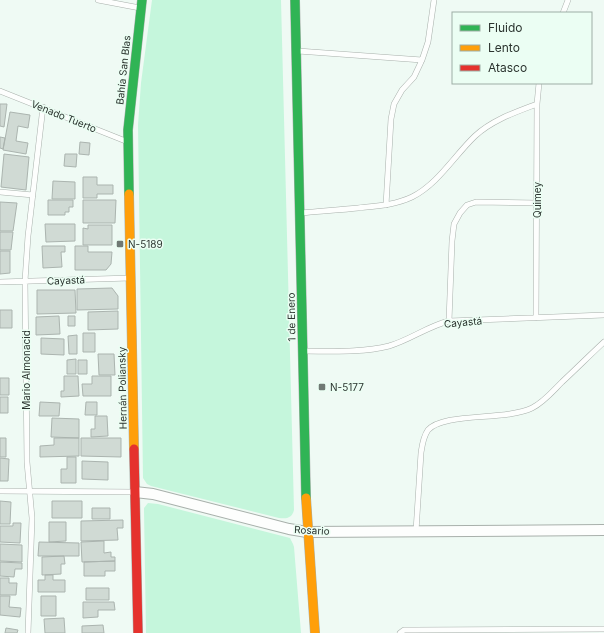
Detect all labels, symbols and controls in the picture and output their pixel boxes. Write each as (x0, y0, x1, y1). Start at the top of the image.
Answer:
legend (452, 12, 592, 84)
text: Fluido (488, 20, 523, 35)
street label: Bahía San Blas (113, 35, 133, 105)
text: Lento (488, 40, 520, 55)
text: Atasco (488, 60, 527, 75)
street label: Venado Tuerto (30, 97, 98, 135)
street label: Quimey (531, 182, 543, 218)
place label: N-5189 (128, 238, 163, 250)
marker: N-5189 (115, 239, 125, 249)
street label: Cayastá (47, 273, 85, 287)
street label: 1 de Enero (285, 292, 297, 342)
street label: Cayastá (443, 314, 483, 330)
street label: Mario Almonacid (20, 330, 32, 410)
street label: Hernán Poliansky (115, 346, 129, 429)
place label: N-5177 (330, 381, 364, 393)
marker: N-5177 (317, 382, 327, 392)
street label: Rosario (294, 523, 330, 537)

